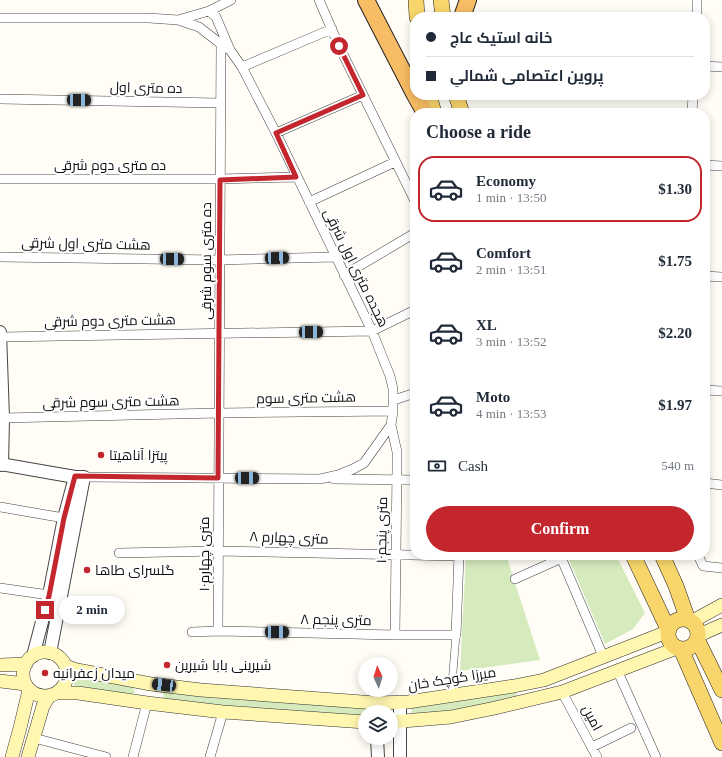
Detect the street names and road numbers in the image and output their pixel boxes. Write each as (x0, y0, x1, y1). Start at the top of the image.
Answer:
street label: ده متری اول (110, 80, 182, 97)
street label: ده متری دوم شرقی (54, 158, 166, 175)
street label: ده متری سوم شرقی (199, 202, 216, 320)
street label: هجده متری اول شرقی (320, 206, 391, 330)
street label: هشت متری اول شرقی (21, 235, 151, 254)
street label: هشت متری دوم شرقی (44, 312, 176, 332)
street label: هشت متری سوم (256, 390, 356, 408)
street label: هشت متری سوم شرقی (42, 393, 180, 413)
street label: ۱۰متری پنجم (374, 497, 392, 564)
street label: ۱۰متری چهارم (197, 517, 214, 591)
street label: ۸ متری چهارم (249, 529, 329, 549)
street label: ۸ متری پنجم (300, 612, 372, 630)
street label: میرزا کوچک خان (407, 665, 497, 695)
street label: امین (579, 703, 605, 733)

